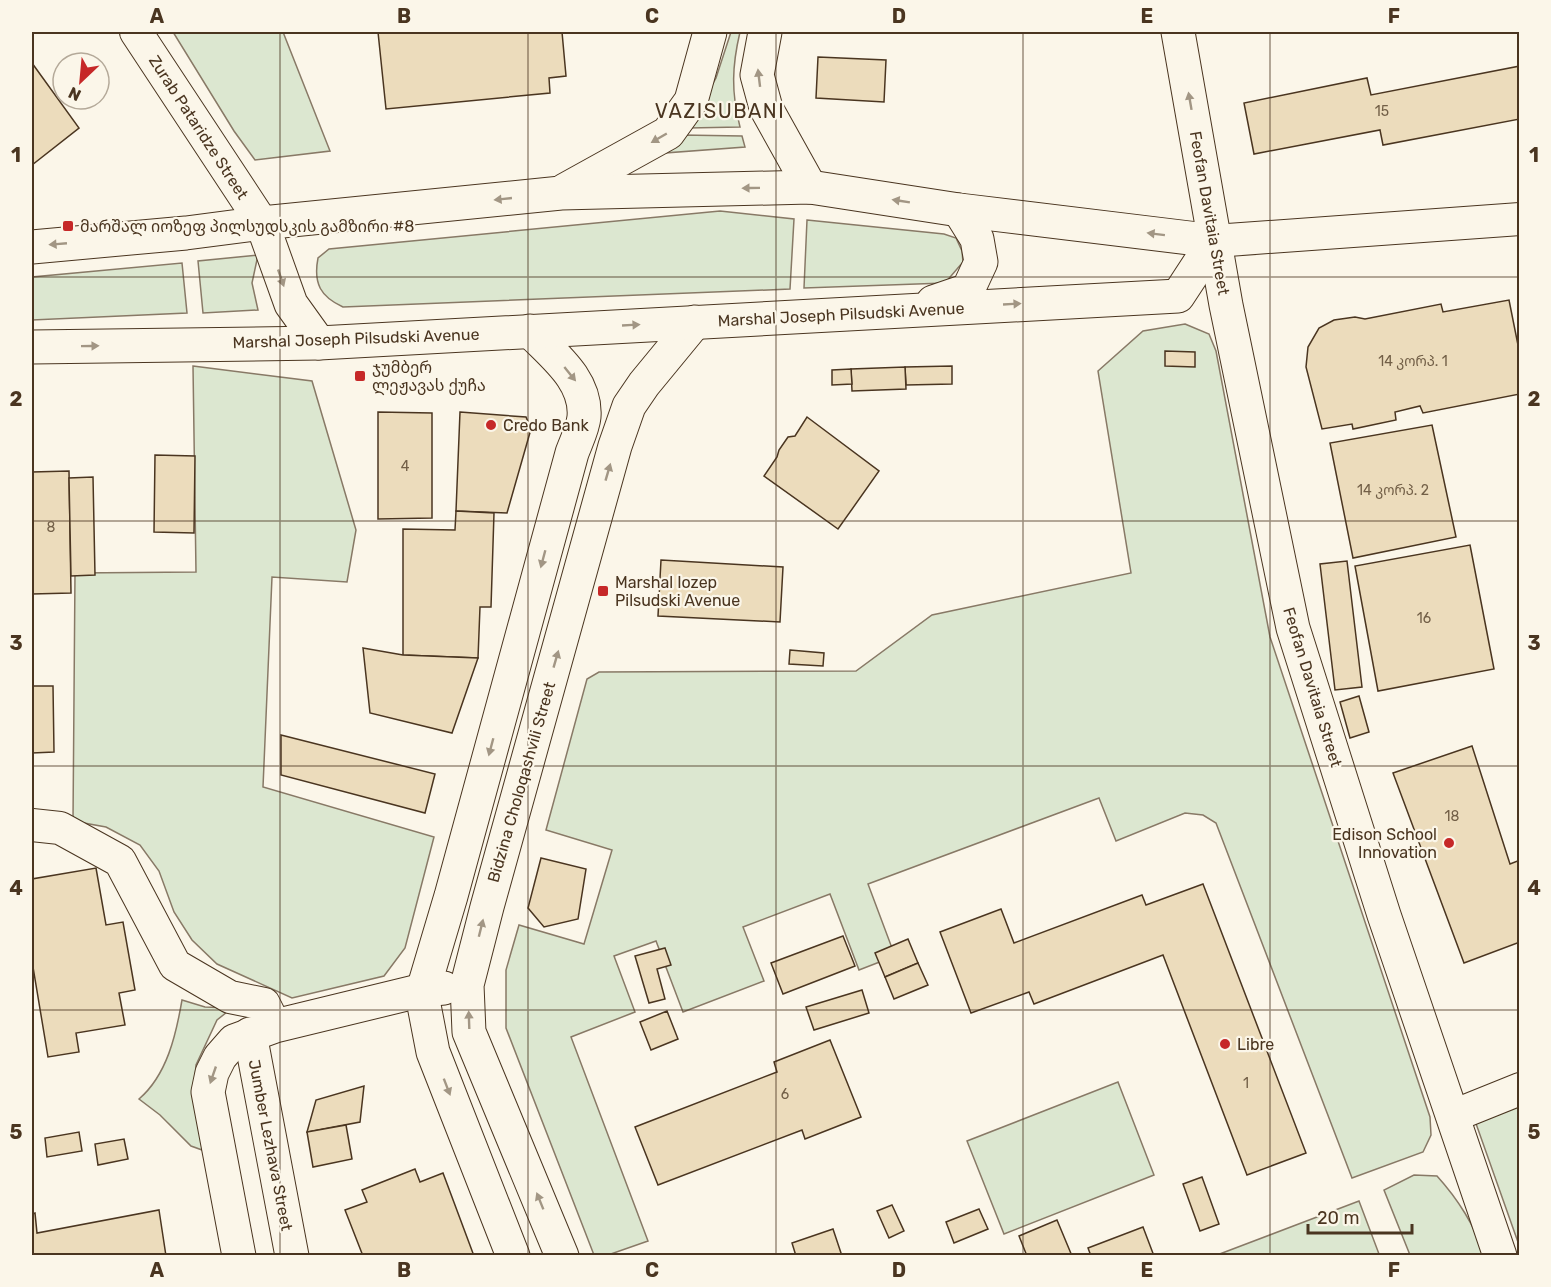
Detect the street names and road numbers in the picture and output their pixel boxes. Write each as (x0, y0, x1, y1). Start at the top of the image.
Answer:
street label: Zurab Pataridze Street (145, 52, 252, 203)
street label: Feofan Davitaia Street (1186, 130, 1233, 297)
street label: Marshal Joseph Pilsudski Avenue (717, 299, 965, 330)
street label: Marshal Joseph Pilsudski Avenue (232, 325, 480, 352)
street label: Feofan Davitaia Street (1279, 605, 1346, 769)
street label: Bidzina Choloqashvili Street (484, 680, 559, 885)
street label: Jumber Lezhava Street (245, 1058, 296, 1232)

